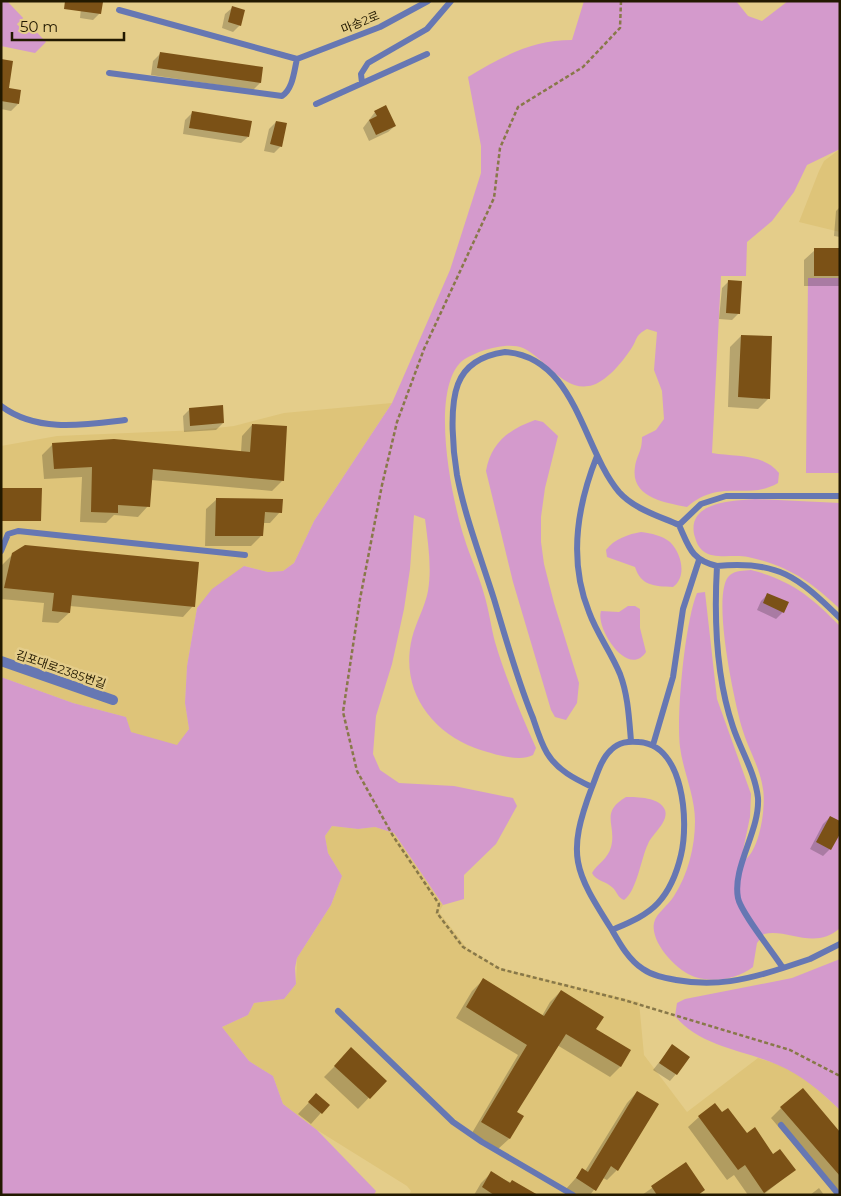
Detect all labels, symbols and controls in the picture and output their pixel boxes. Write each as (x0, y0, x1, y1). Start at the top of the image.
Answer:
street label: 마송2로 (339, 8, 381, 36)
scale bar (12, 10, 125, 42)
text: 50 m (20, 17, 58, 36)
street label: 김포대로2385번길 (14, 647, 108, 691)

